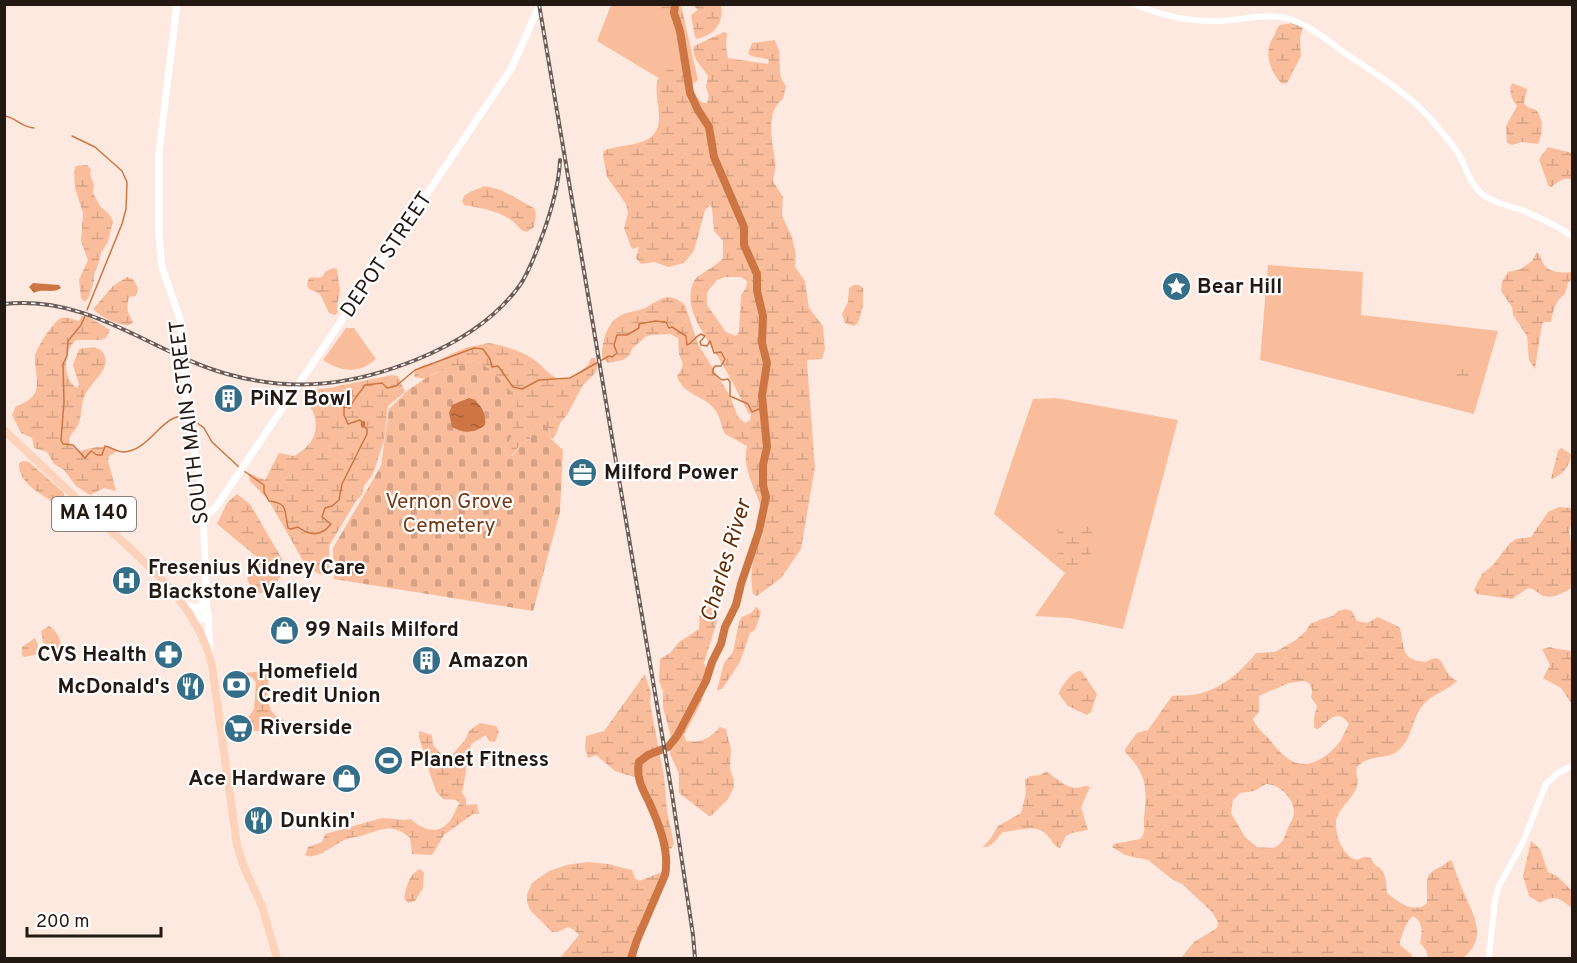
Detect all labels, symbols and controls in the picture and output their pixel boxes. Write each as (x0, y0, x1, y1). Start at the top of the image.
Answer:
street label: DEPOT STREET (335, 187, 439, 323)
place icon: Bear Hill (1160, 271, 1192, 303)
place label: Bear Hill (1197, 274, 1282, 301)
street label: SOUTH MAIN STREET (164, 318, 216, 526)
building icon: PiNZ Bowl (213, 383, 245, 415)
place label: PiNZ Bowl (250, 386, 351, 413)
office icon: Milford Power (567, 457, 599, 489)
place label: Milford Power (604, 460, 739, 487)
park label: Vernon Grove Cemetery (385, 489, 513, 540)
water label: Charles River (696, 495, 759, 626)
road number: MA 140 (52, 497, 136, 531)
place label: Fresenius Kidney Care Blackstone Valley (148, 555, 366, 606)
hospital icon: Fresenius Kidney Care Blackstone Valley (111, 564, 143, 596)
shop icon: 99 Nails Milford (268, 614, 300, 646)
place label: 99 Nails Milford (305, 617, 459, 644)
pharmacy icon: CVS Health (152, 639, 184, 671)
place label: CVS Health (37, 642, 147, 669)
building icon: Amazon (411, 645, 443, 677)
place label: Amazon (448, 648, 529, 675)
place label: Homefield Credit Union (258, 659, 381, 710)
bank icon: Homefield Credit Union (221, 668, 253, 700)
restaurant icon: McDonald's (175, 671, 207, 703)
place label: McDonald's (57, 674, 170, 701)
supermarket icon: Riverside (223, 712, 255, 744)
place label: Riverside (260, 715, 352, 742)
sports icon: Planet Fitness (373, 744, 405, 776)
place label: Planet Fitness (410, 747, 549, 774)
shop icon: Ace Hardware (331, 763, 363, 795)
place label: Ace Hardware (188, 766, 326, 793)
restaurant icon: Dunkin' (243, 805, 275, 837)
place label: Dunkin' (280, 808, 355, 835)
scale bar (27, 900, 160, 938)
text: 200 m (36, 911, 89, 934)

